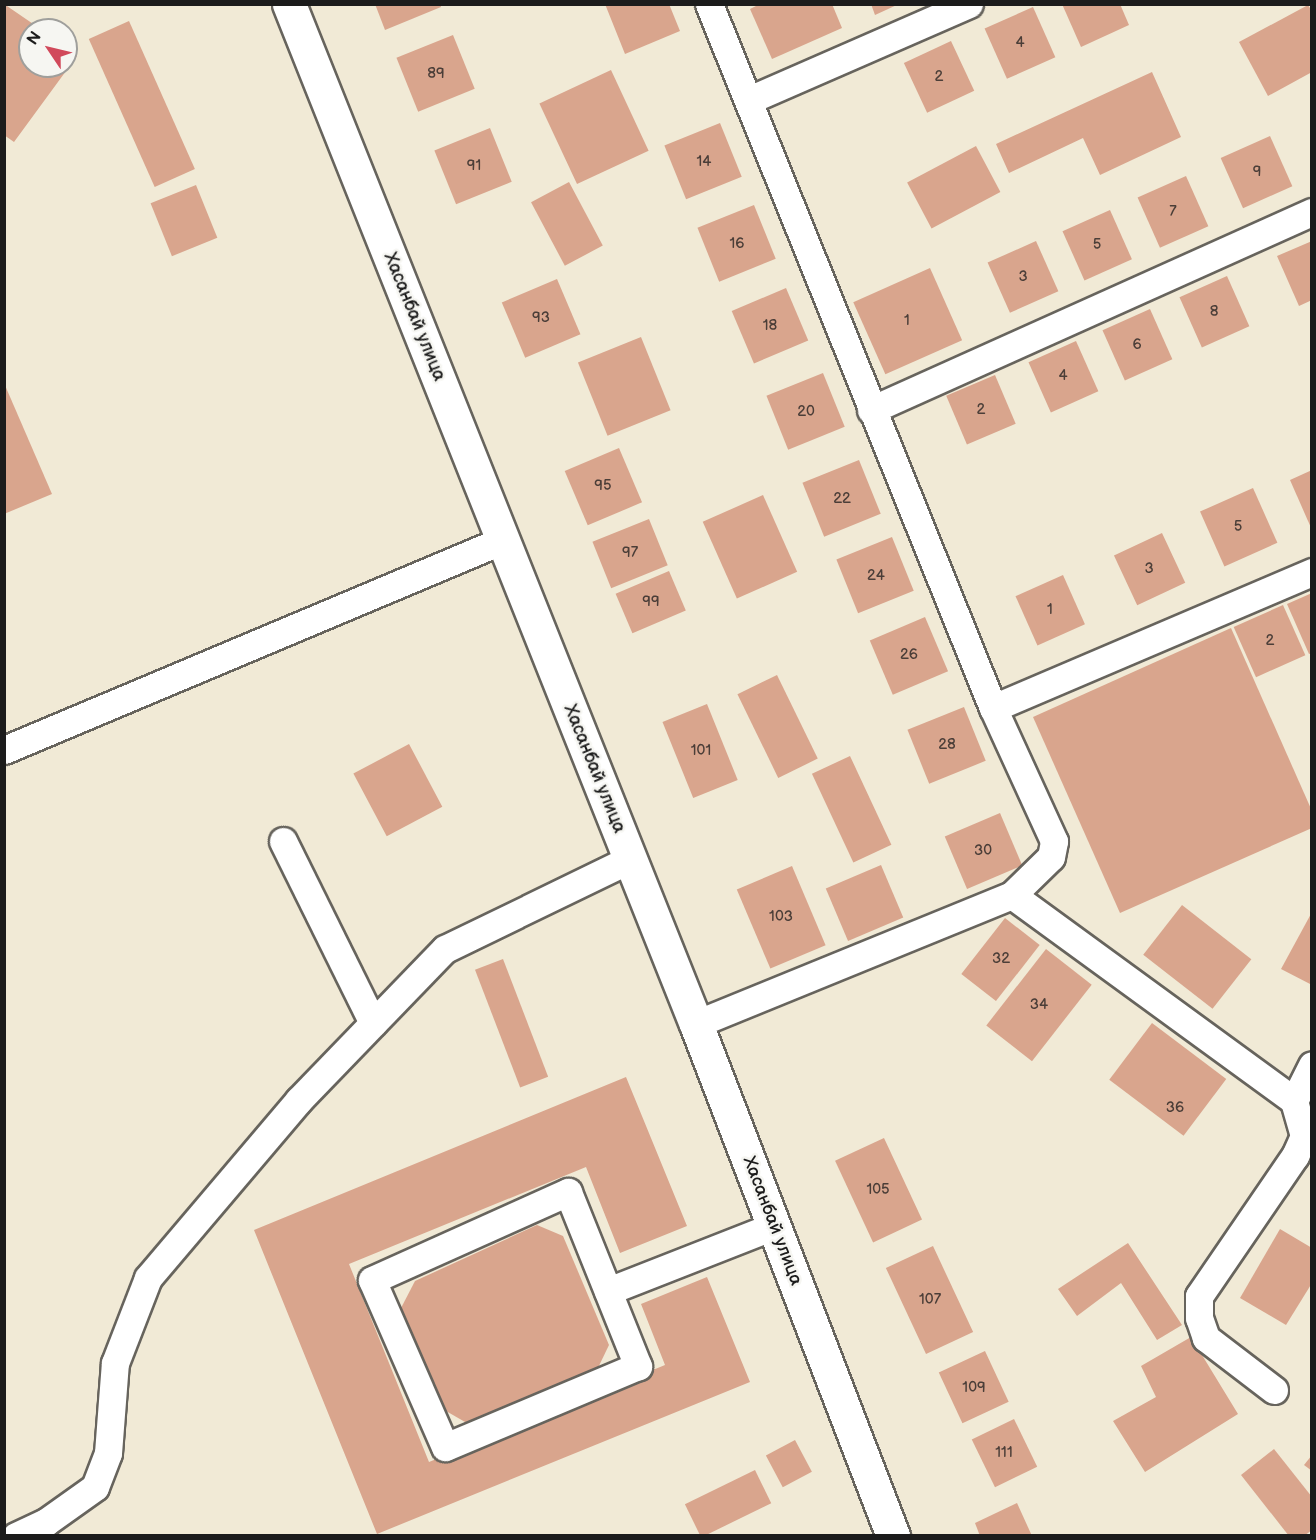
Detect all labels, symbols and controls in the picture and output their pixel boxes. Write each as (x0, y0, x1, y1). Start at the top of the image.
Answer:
north arrow (18, 18, 78, 78)
text: N (23, 28, 46, 49)
house number: 4 (1015, 34, 1025, 52)
house number: 89 (427, 65, 445, 83)
house number: 2 (935, 68, 943, 86)
house number: 14 (697, 153, 711, 171)
house number: 91 (467, 157, 481, 175)
house number: 9 (1253, 163, 1261, 181)
house number: 7 (1169, 203, 1177, 221)
house number: 16 (730, 235, 744, 253)
house number: 5 (1093, 236, 1101, 254)
street label: Хасанбай улица (378, 250, 450, 384)
house number: 3 (1018, 268, 1028, 286)
house number: 8 (1210, 303, 1218, 321)
house number: 93 (532, 309, 550, 327)
house number: 1 (904, 312, 910, 330)
house number: 18 (763, 317, 777, 335)
house number: 6 (1132, 336, 1142, 354)
house number: 4 (1058, 367, 1068, 385)
house number: 2 (977, 401, 985, 419)
house number: 20 (797, 403, 815, 421)
house number: 95 (594, 477, 612, 495)
house number: 22 (833, 490, 851, 508)
house number: 5 (1234, 518, 1242, 536)
house number: 97 (622, 544, 638, 562)
house number: 3 (1144, 560, 1154, 578)
house number: 24 (867, 567, 885, 585)
house number: 99 (642, 593, 660, 611)
house number: 1 (1047, 601, 1053, 619)
house number: 2 (1266, 632, 1274, 650)
house number: 26 (900, 646, 918, 664)
street label: Хасанбай улица (558, 702, 630, 836)
house number: 28 (938, 736, 956, 754)
house number: 101 (691, 742, 711, 760)
house number: 30 (974, 842, 992, 860)
house number: 103 (769, 908, 793, 926)
house number: 32 (992, 950, 1010, 968)
house number: 34 (1030, 996, 1048, 1014)
house number: 36 (1166, 1099, 1184, 1117)
street label: Хасанбай улица (737, 1153, 807, 1289)
house number: 105 (866, 1181, 890, 1199)
house number: 107 (919, 1291, 941, 1309)
house number: 109 (962, 1379, 986, 1397)
house number: 111 (995, 1444, 1013, 1462)

